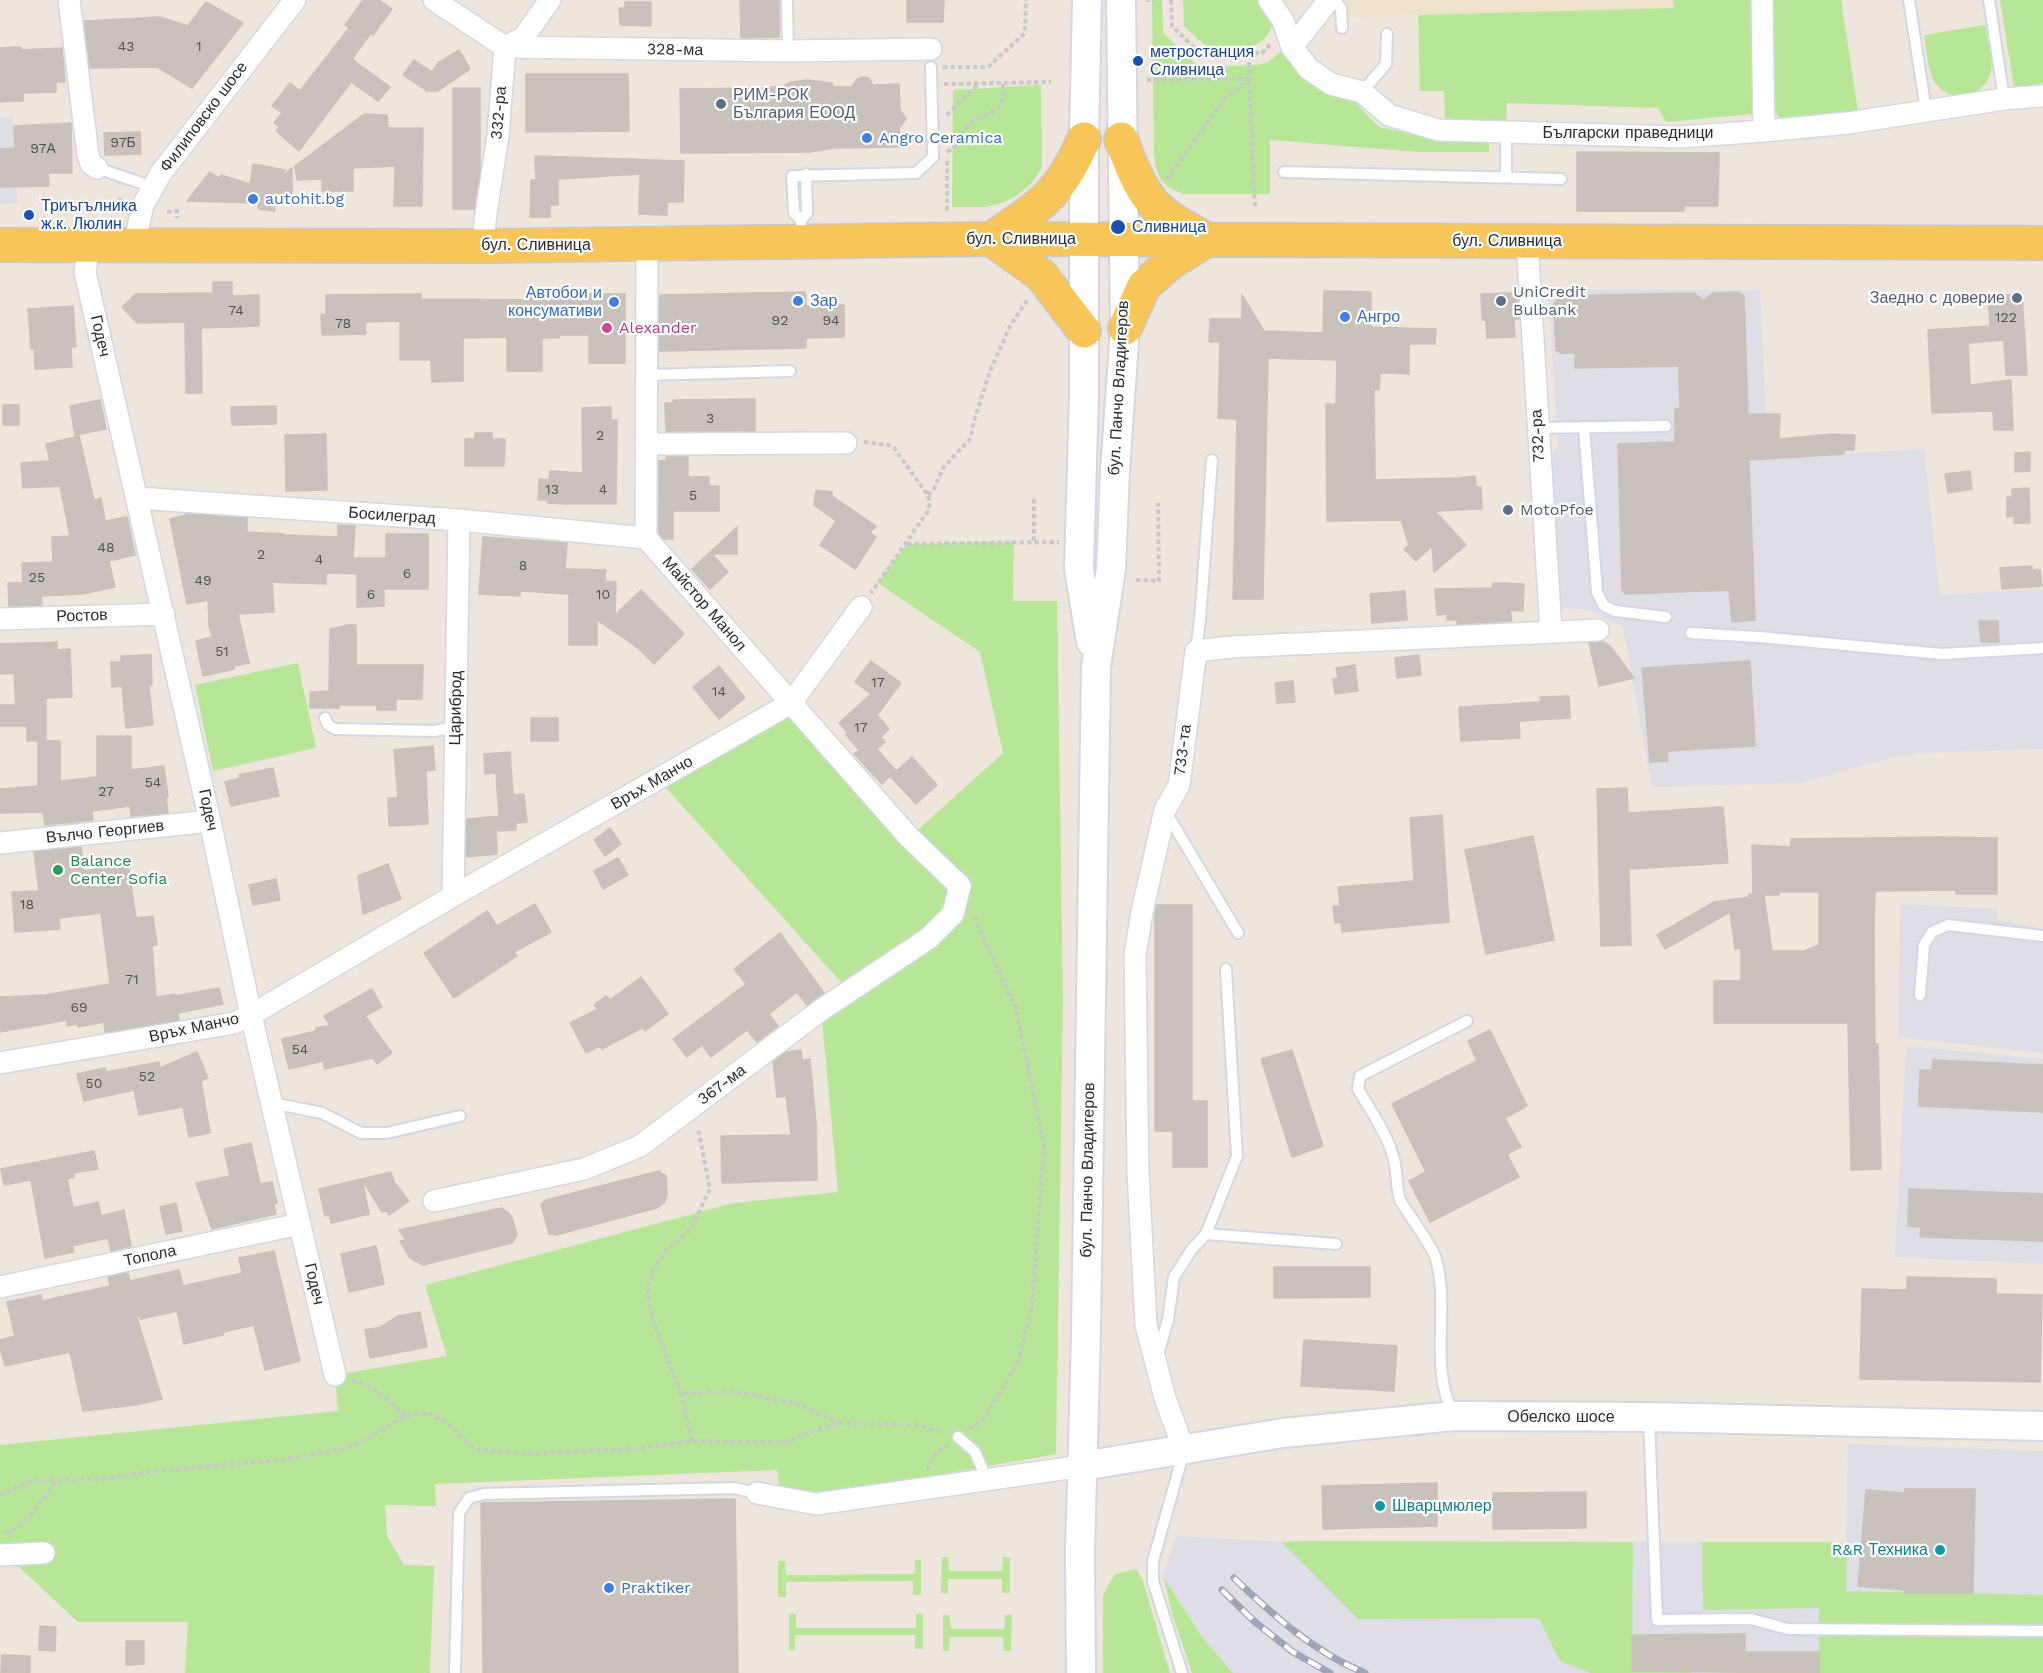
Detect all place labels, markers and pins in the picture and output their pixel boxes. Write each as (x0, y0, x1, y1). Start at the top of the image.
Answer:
place label: метростанция Сливница (1150, 42, 1254, 80)
marker: метростанция Сливница (1131, 54, 1145, 68)
place label: РИМ-РОК България ЕООД (733, 85, 855, 123)
marker: РИМ-РОК България ЕООД (714, 97, 728, 111)
place label: Angro Ceramica (879, 128, 1002, 148)
marker: Angro Ceramica (860, 131, 874, 145)
place label: autohit.bg (265, 189, 344, 209)
marker: autohit.bg (246, 192, 260, 206)
place label: Триъгълника ж.к. Люлин (41, 196, 137, 234)
marker: Триъгълника ж.к. Люлин (22, 208, 36, 222)
place label: Сливница (1132, 217, 1206, 237)
marker: Сливница (1109, 218, 1127, 236)
place label: UniCredit Bulbank (1513, 282, 1586, 320)
place label: Автобои и консумативи (508, 283, 602, 321)
place label: Заедно с доверие (1870, 288, 2005, 308)
place label: Зар (810, 291, 837, 311)
marker: Заедно с доверие (2010, 291, 2024, 305)
marker: Зар (791, 294, 805, 308)
marker: UniCredit Bulbank (1494, 294, 1508, 308)
marker: Автобои и консумативи (607, 295, 621, 309)
place label: Ангро (1357, 307, 1400, 327)
marker: Ангро (1338, 310, 1352, 324)
place label: Alexander (619, 318, 696, 338)
marker: Alexander (600, 321, 614, 335)
place label: MotoPfoe (1520, 500, 1594, 520)
marker: MotoPfoe (1501, 503, 1515, 517)
place label: Balance Center Sofia (70, 851, 167, 889)
marker: Balance Center Sofia (51, 863, 65, 877)
place label: Шварцмюлер (1392, 1496, 1492, 1516)
marker: Шварцмюлер (1373, 1499, 1387, 1513)
place label: R&R Техника (1832, 1540, 1928, 1560)
marker: R&R Техника (1933, 1543, 1947, 1557)
place label: Praktiker (621, 1578, 691, 1598)
marker: Praktiker (602, 1581, 616, 1595)

